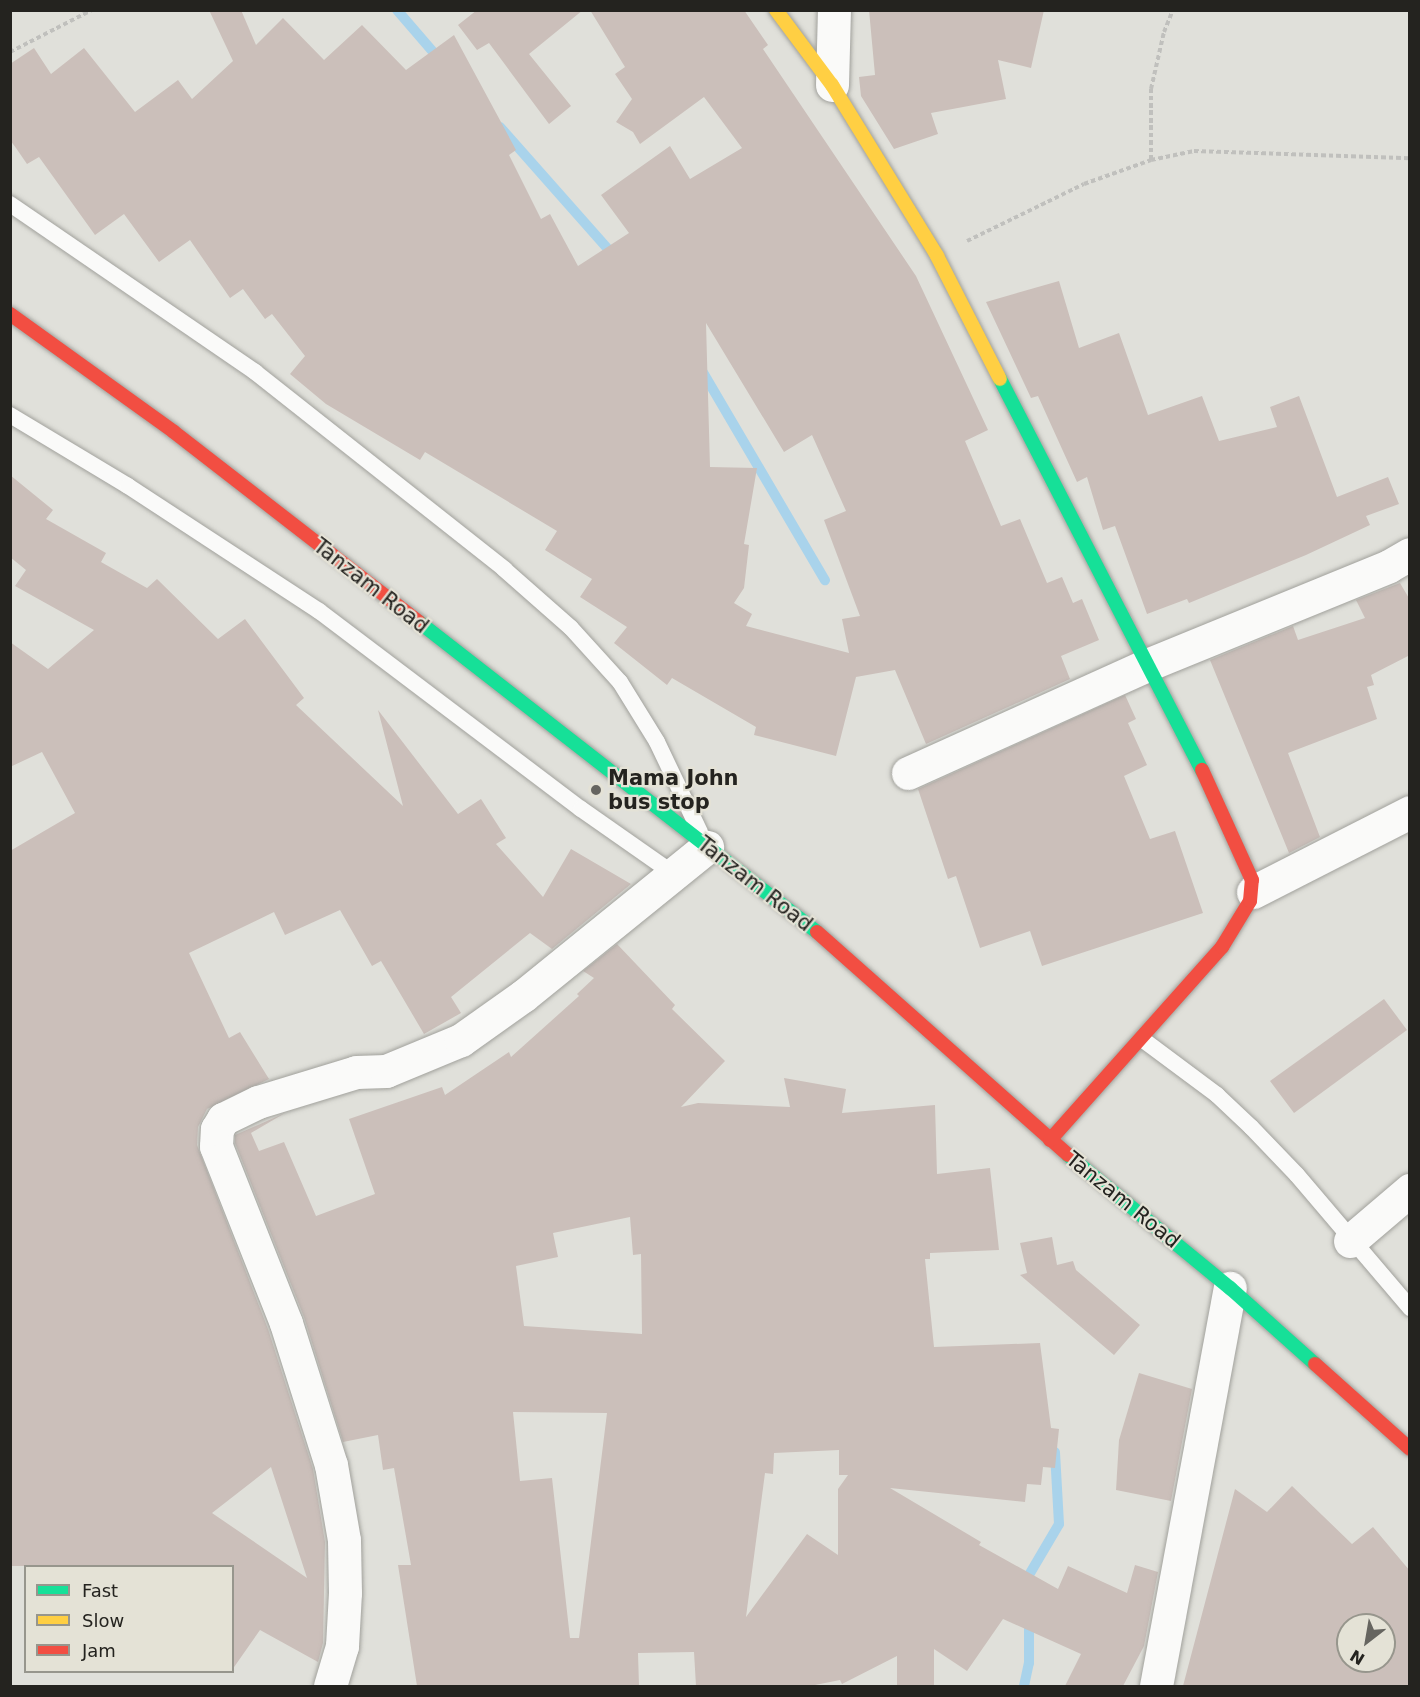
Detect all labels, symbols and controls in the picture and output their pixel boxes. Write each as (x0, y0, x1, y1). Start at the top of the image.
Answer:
street label: Tanzam Road (308, 533, 434, 639)
place label: Mama John bus stop (608, 765, 739, 815)
marker: Mama John bus stop (589, 783, 603, 797)
street label: Tanzam Road (692, 831, 818, 937)
street label: Tanzam Road (1061, 1146, 1185, 1254)
legend (24, 1565, 234, 1673)
text: Fast (82, 1580, 118, 1601)
text: Slow (82, 1610, 124, 1631)
north arrow (1336, 1613, 1396, 1673)
text: Jam (82, 1640, 116, 1661)
text: N (1347, 1646, 1368, 1669)

